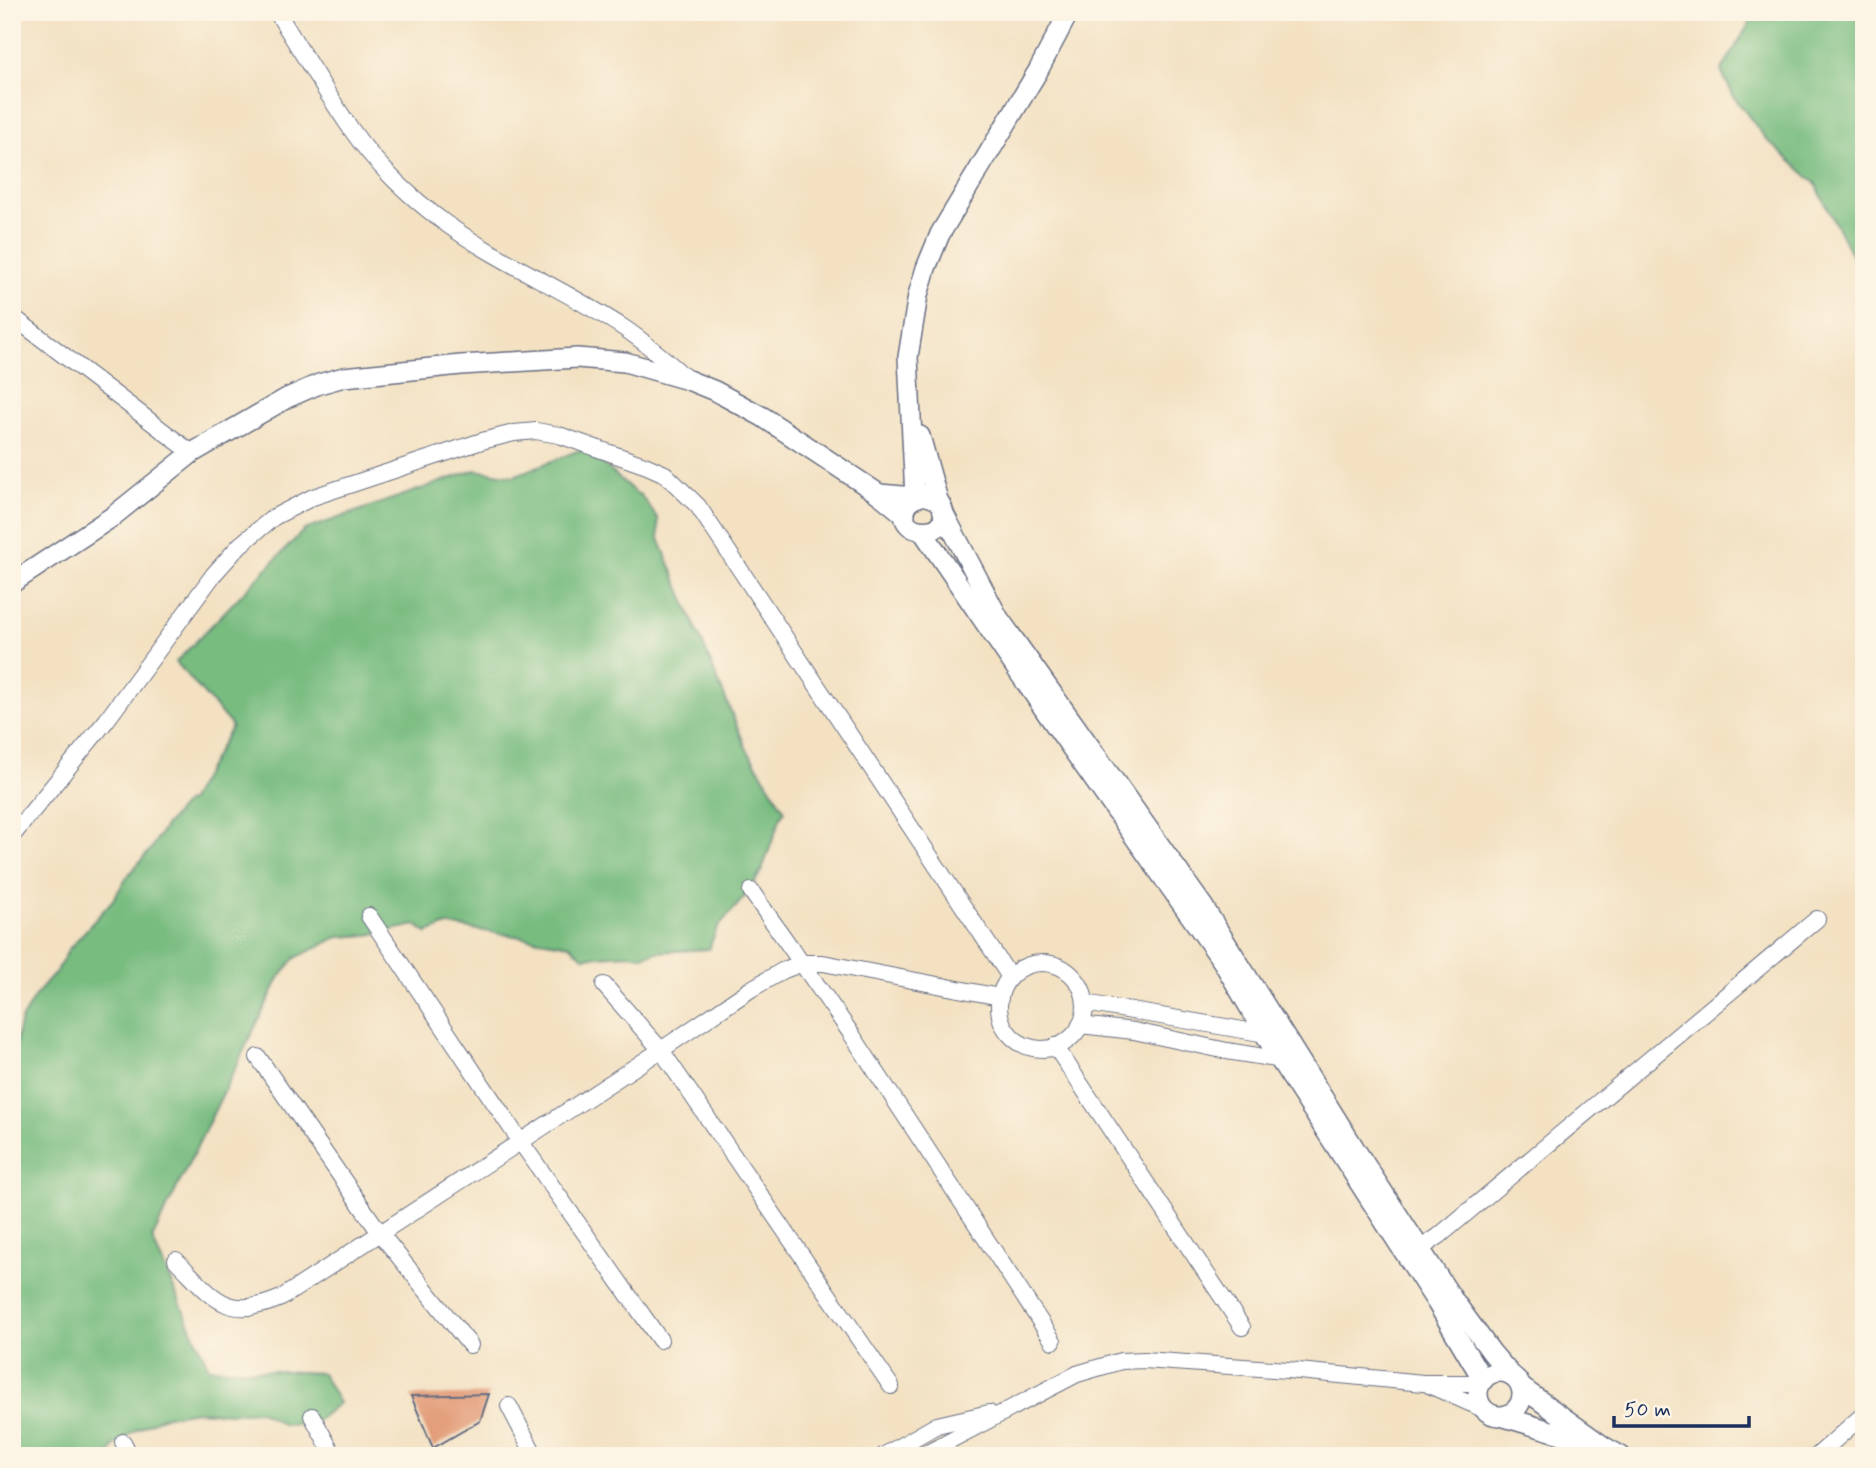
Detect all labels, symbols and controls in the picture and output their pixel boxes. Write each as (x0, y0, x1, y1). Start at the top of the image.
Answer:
scale bar (1614, 1384, 1748, 1428)
text: 50 m (1624, 1396, 1671, 1424)

